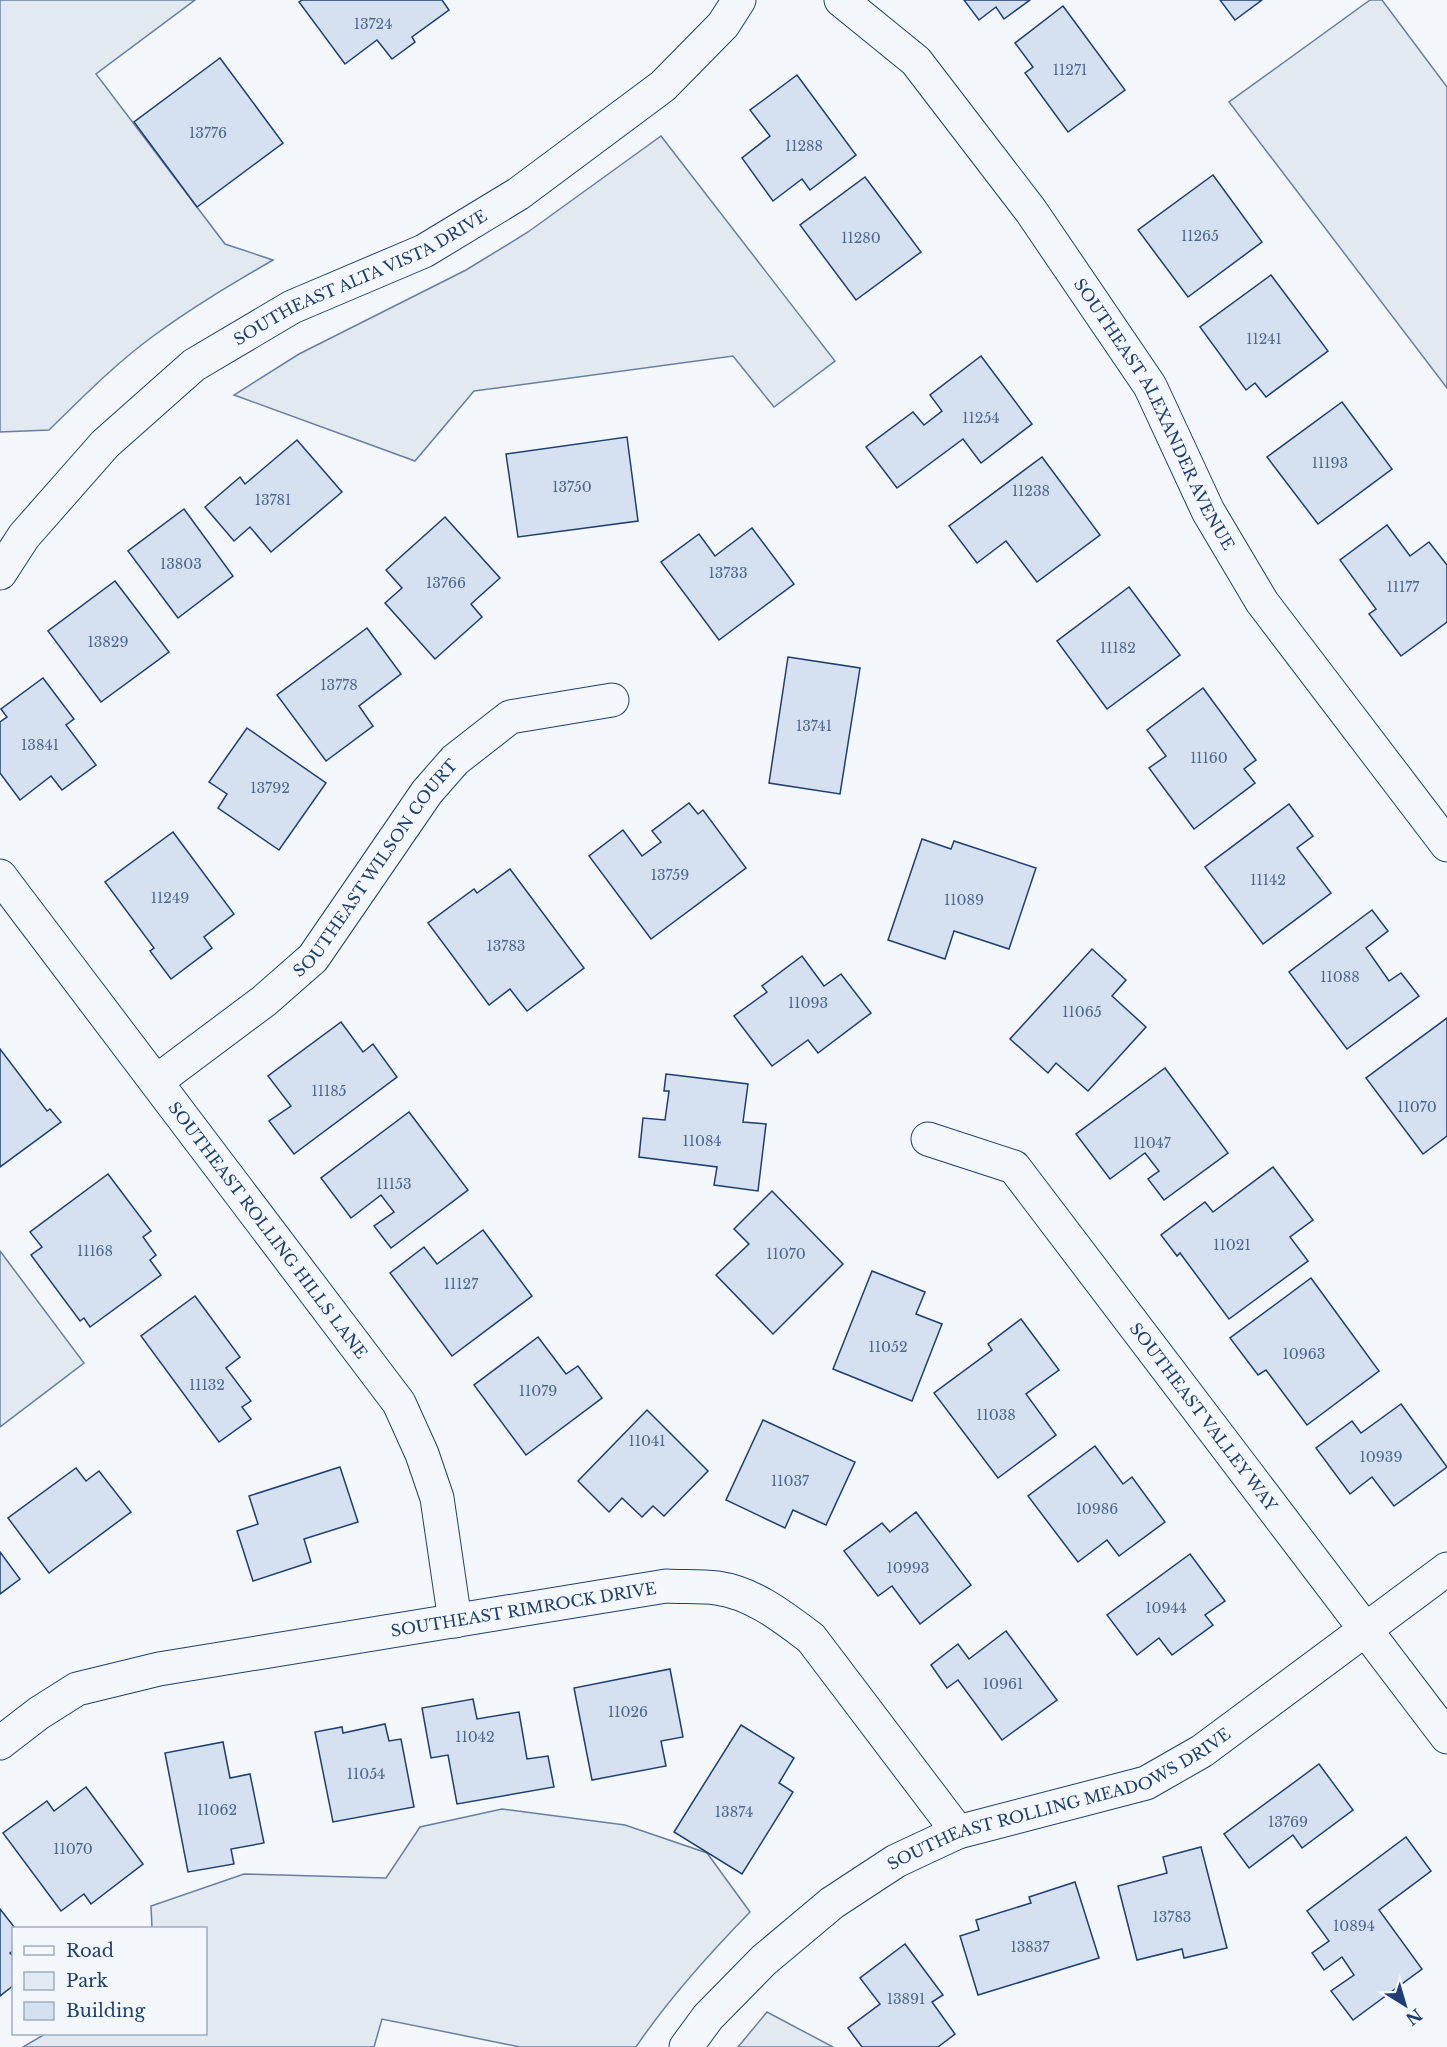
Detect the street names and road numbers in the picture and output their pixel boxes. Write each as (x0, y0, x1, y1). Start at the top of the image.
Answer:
street label: SOUTHEAST ALTA VISTA DRIVE (230, 205, 491, 349)
street label: SOUTHEAST ALEXANDER AVENUE (1070, 274, 1239, 554)
street label: SOUTHEAST WILSON COURT (289, 755, 461, 981)
street label: SOUTHEAST ROLLING HILLS LANE (164, 1097, 372, 1362)
street label: SOUTHEAST VALLEY WAY (1126, 1318, 1282, 1515)
street label: SOUTHEAST RIMROCK DRIVE (389, 1578, 658, 1641)
street label: SOUTHEAST ROLLING MEADOWS DRIVE (883, 1723, 1234, 1874)

